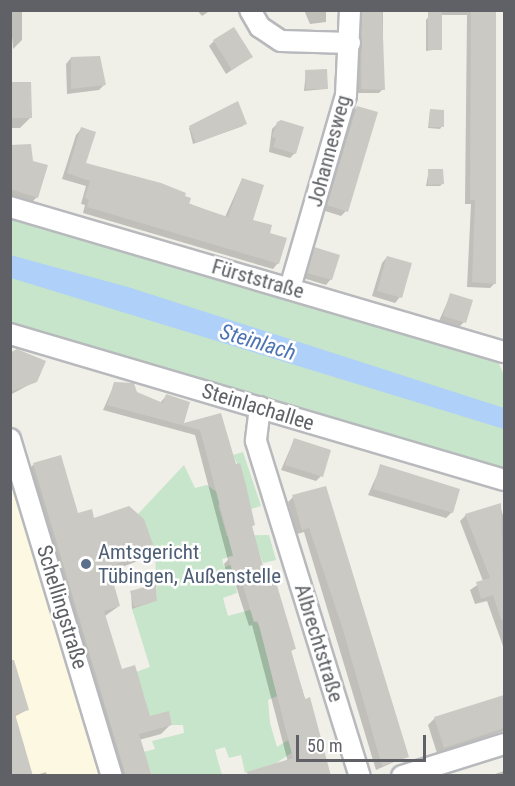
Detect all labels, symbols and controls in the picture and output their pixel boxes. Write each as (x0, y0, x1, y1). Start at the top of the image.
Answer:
street label: Johannesweg (302, 92, 356, 210)
street label: Fürststraße (209, 254, 307, 304)
water label: Steinlach (217, 318, 299, 366)
street label: Steinlachallee (199, 378, 317, 436)
place label: Amtsgericht Tübingen, Außenstelle (98, 539, 281, 589)
street label: Schellingstraße (31, 542, 93, 672)
marker: Amtsgericht Tübingen, Außenstelle (79, 557, 93, 571)
street label: Albrechtstraße (289, 581, 349, 705)
scale bar (299, 723, 430, 761)
text: 50 m (307, 735, 342, 756)

